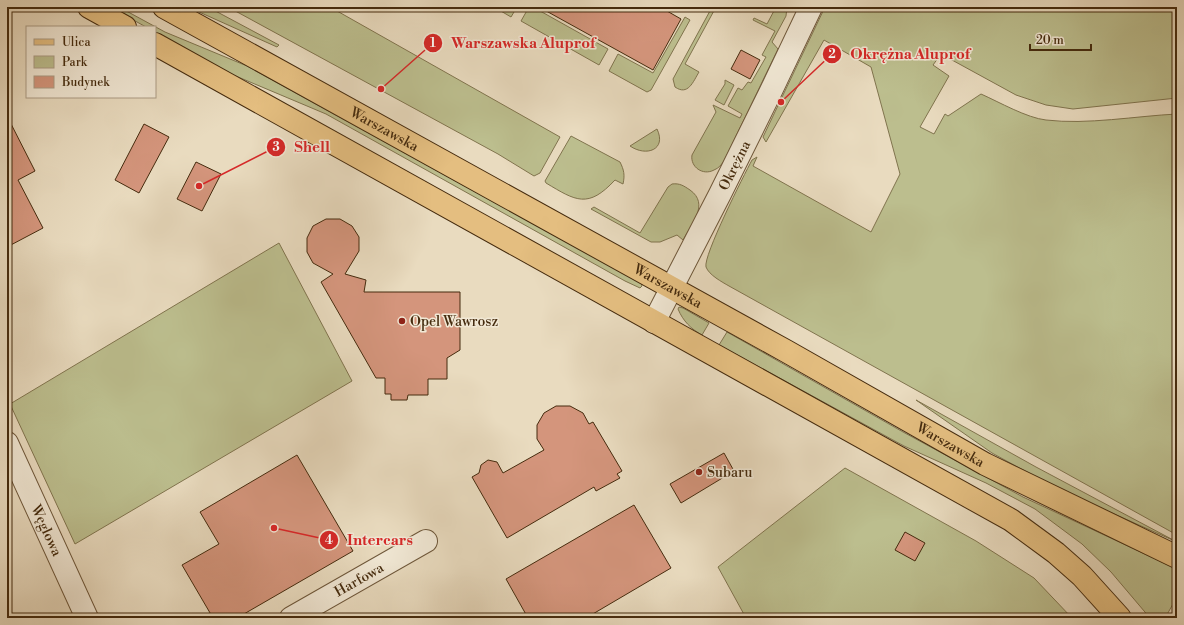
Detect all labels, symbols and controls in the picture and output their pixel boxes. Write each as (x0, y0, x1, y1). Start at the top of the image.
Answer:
legend (26, 26, 156, 98)
scale bar (1030, 26, 1091, 52)
callout: Warszawska Aluprof (423, 29, 603, 56)
text: 20 m (1036, 33, 1064, 48)
text: Warszawska Aluprof (450, 34, 597, 53)
text: Ulica (62, 35, 91, 50)
text: 1 (430, 36, 436, 51)
callout: Okrężna Aluprof (822, 40, 978, 67)
text: Okrężna Aluprof (850, 45, 972, 64)
text: 2 (828, 47, 836, 62)
text: Park (62, 55, 88, 70)
text: Budynek (61, 75, 110, 90)
street label: Warszawska (346, 103, 422, 156)
callout: Shell (266, 133, 338, 160)
street label: Okrężna (715, 137, 755, 194)
text: Shell (294, 138, 330, 157)
text: 3 (272, 140, 280, 155)
street label: Warszawska (629, 260, 706, 313)
place label: Opel Wawrosz (410, 313, 498, 331)
marker: Opel Wawrosz (397, 316, 407, 326)
street label: Warszawska (912, 418, 988, 472)
place label: Subaru (707, 464, 753, 482)
marker: Subaru (694, 467, 704, 477)
street label: Węglowa (26, 501, 66, 560)
callout: Intercars (319, 526, 420, 553)
text: Intercars (347, 531, 413, 550)
text: 4 (325, 533, 333, 548)
street label: Harfowa (331, 559, 388, 601)

